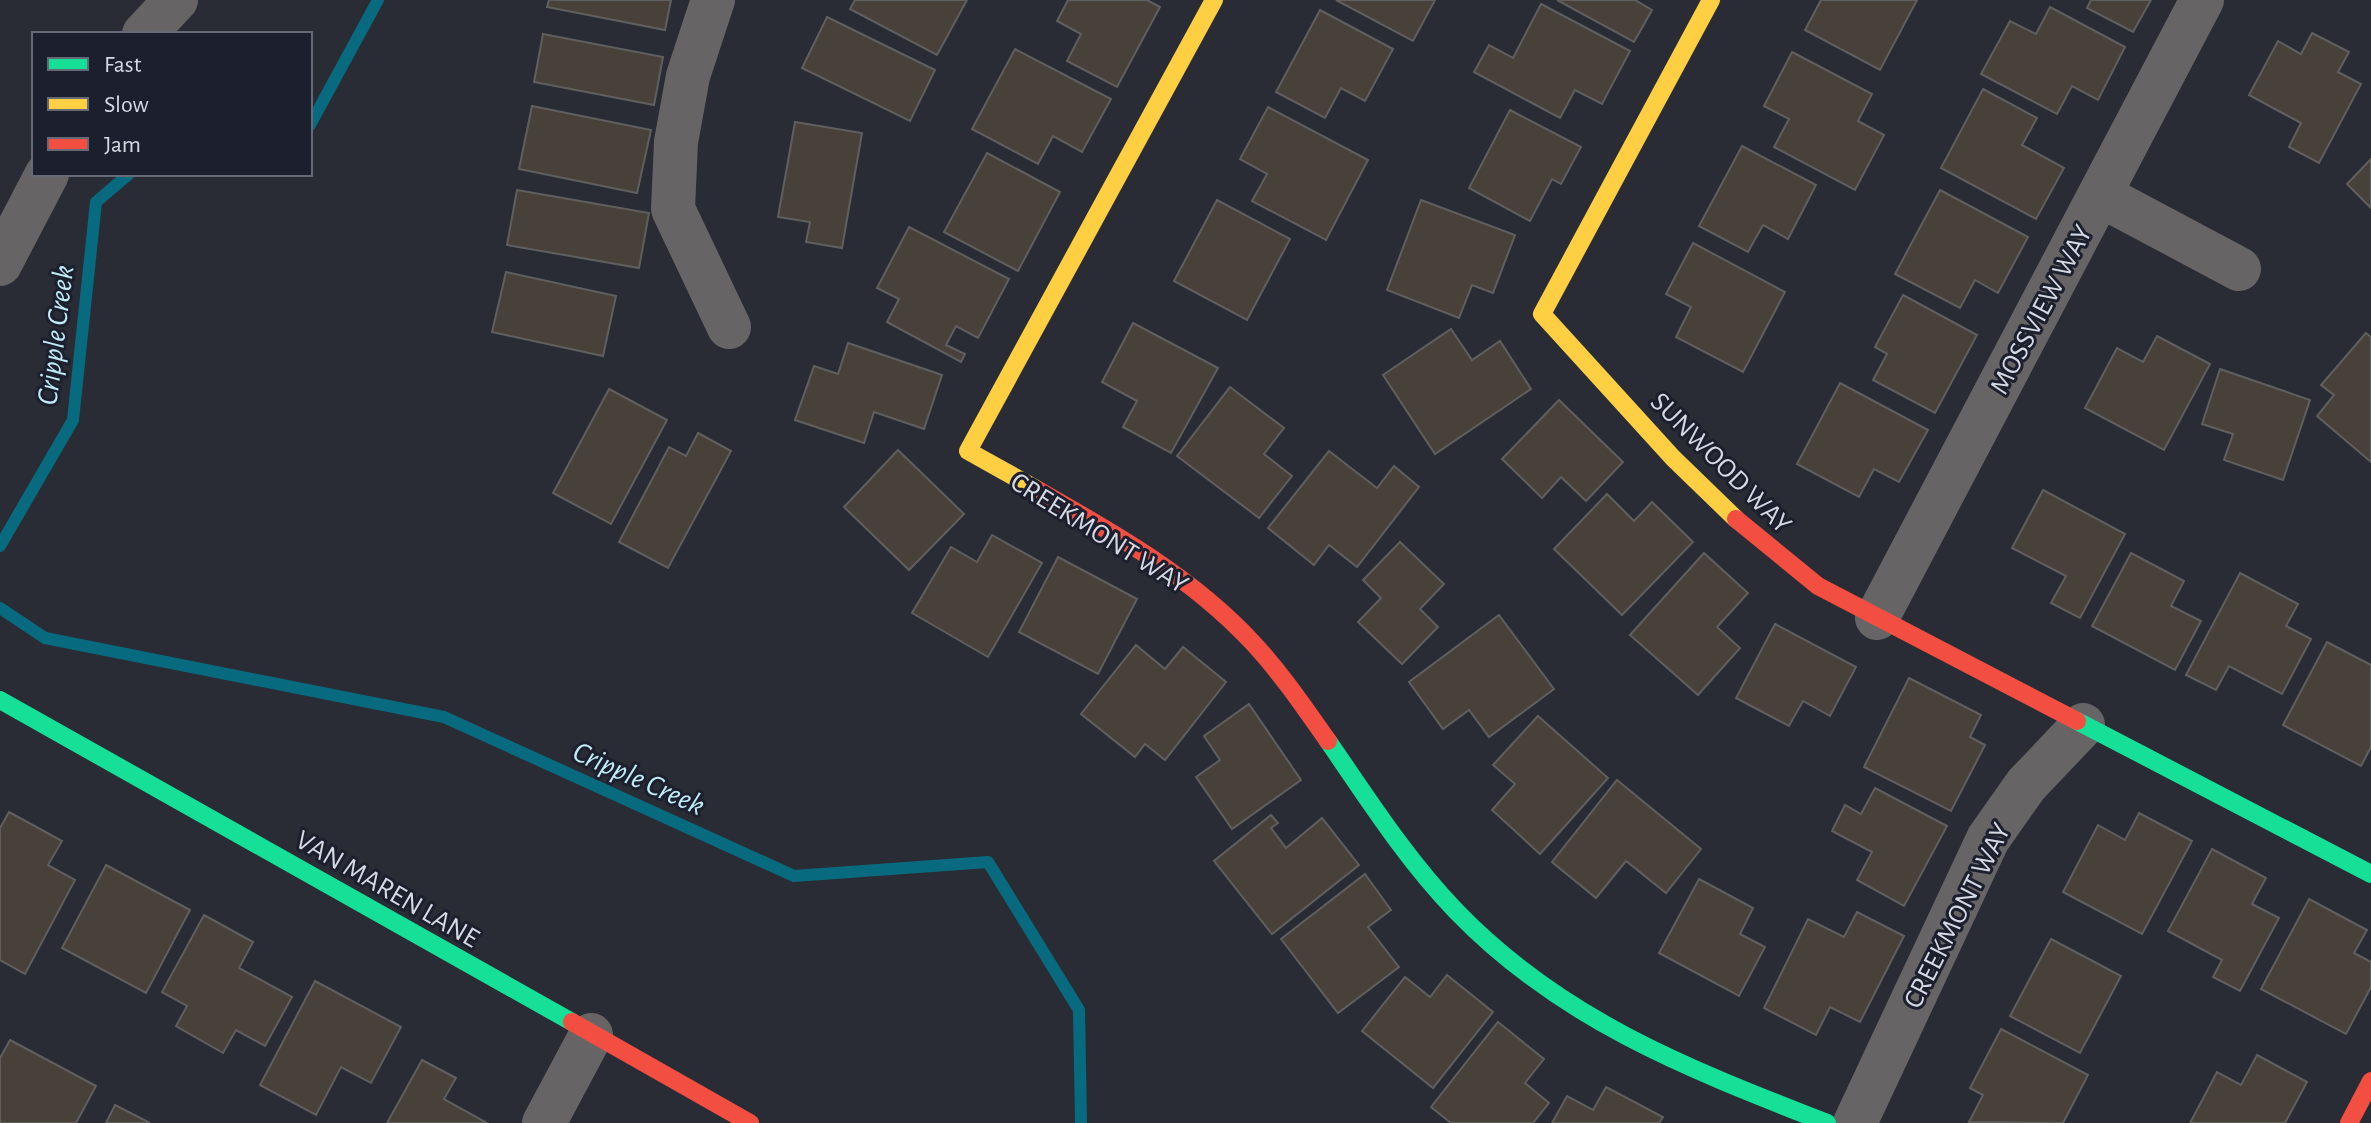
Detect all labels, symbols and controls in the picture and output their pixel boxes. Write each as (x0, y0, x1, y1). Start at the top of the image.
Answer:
legend (32, 32, 312, 176)
text: Fast (104, 53, 142, 77)
text: Slow (104, 93, 149, 117)
text: Jam (104, 133, 141, 157)
street label: MOSSVIEW WAY (1986, 221, 2098, 399)
water label: Cripple Creek (33, 263, 79, 407)
street label: SUNWOOD WAY (1645, 388, 1796, 539)
street label: CREEKMONT WAY (1005, 468, 1193, 600)
water label: Cripple Creek (568, 737, 709, 821)
street label: CREEKMONT WAY (1899, 819, 2017, 1013)
street label: VAN MAREN LANE (291, 826, 483, 954)

